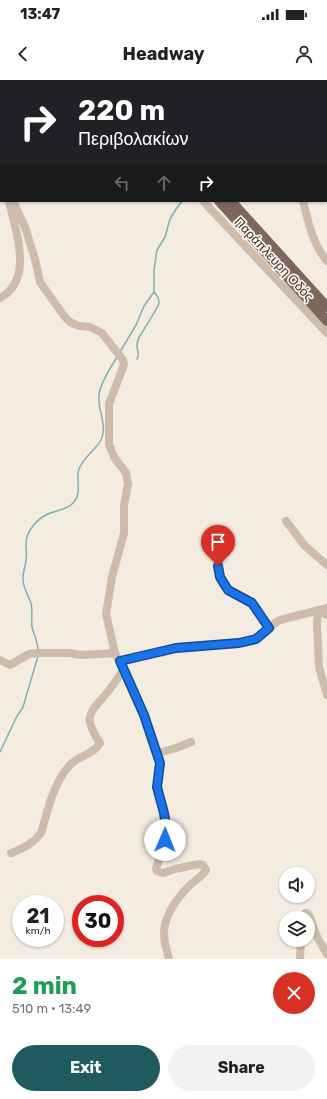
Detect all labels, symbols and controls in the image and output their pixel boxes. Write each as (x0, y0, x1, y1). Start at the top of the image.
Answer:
text: 13:47 (20, 5, 60, 23)
icon: back (12, 43, 34, 65)
text: Headway (123, 43, 204, 65)
icon: person (293, 43, 315, 65)
text: 220 m (78, 94, 165, 127)
icon: right (12, 96, 64, 148)
text: Περιβολακίων (78, 128, 188, 150)
icon: left (111, 172, 133, 194)
icon: ahead (153, 172, 175, 194)
icon: right (195, 172, 217, 194)
street label: Παράπλευρη Οδός (231, 214, 317, 304)
pin (201, 525, 235, 566)
icon: arrive (207, 531, 229, 553)
position arrow (144, 819, 186, 861)
map controls (279, 867, 315, 947)
button: sound (279, 867, 315, 903)
speed limit sign: 30 (72, 895, 124, 947)
text: 21 (27, 904, 49, 928)
button: layers (279, 911, 315, 947)
text: km/h (26, 925, 50, 937)
text: 2 min (12, 972, 77, 1000)
button: close (273, 972, 315, 1014)
text: 510 m · 13:49 (12, 1001, 91, 1016)
button: Exit (12, 1045, 160, 1091)
button: Share (168, 1045, 315, 1091)

